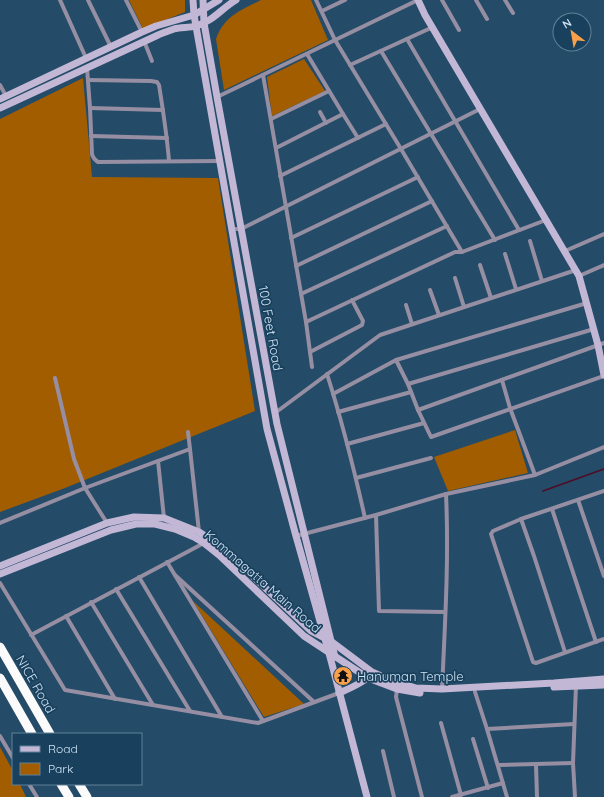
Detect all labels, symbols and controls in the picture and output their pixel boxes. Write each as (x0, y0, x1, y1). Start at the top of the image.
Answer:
north arrow (552, 12, 592, 52)
text: N (560, 15, 574, 32)
street label: 100 Feet Road (256, 284, 286, 372)
street label: Kommagatta Main Road (202, 526, 324, 636)
street label: NICE Road (13, 652, 59, 716)
temple icon: Hanuman Temple (332, 665, 354, 687)
place label: Hanuman Temple (357, 668, 464, 684)
legend (12, 733, 142, 785)
text: Road (48, 741, 78, 756)
text: Park (48, 761, 73, 776)

